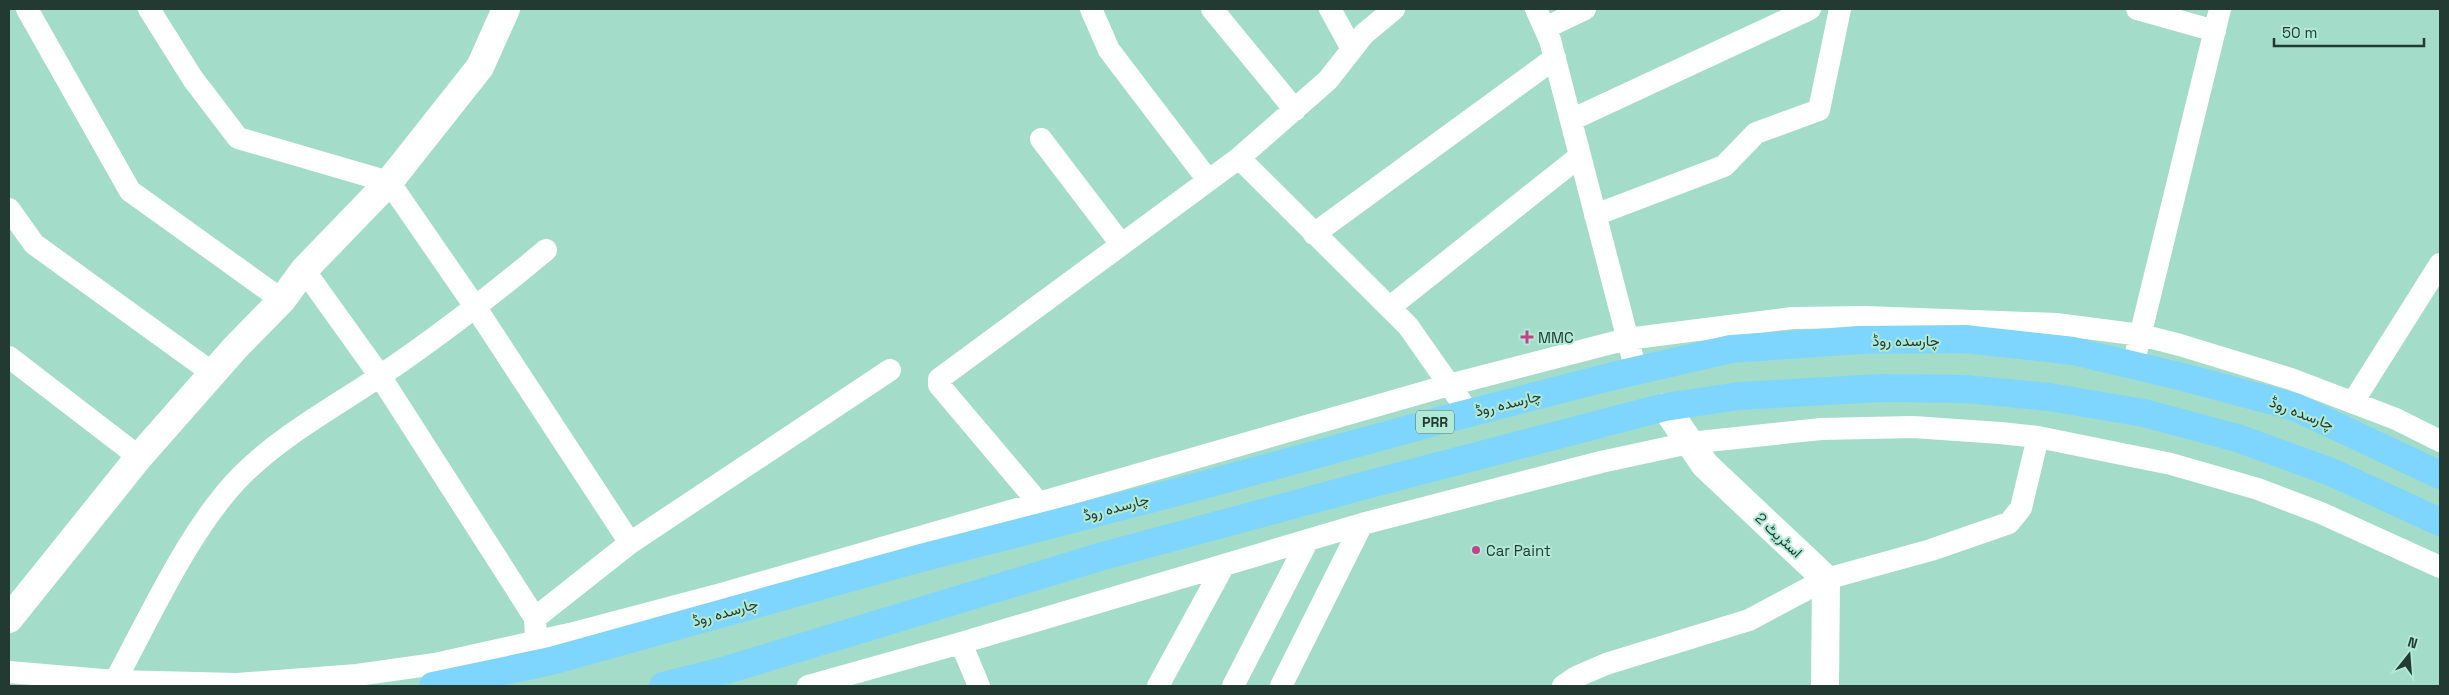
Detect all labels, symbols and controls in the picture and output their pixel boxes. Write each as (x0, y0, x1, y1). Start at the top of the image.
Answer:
scale bar (2274, 15, 2424, 47)
text: 50 m (2282, 23, 2317, 42)
place label: MMC (1538, 328, 1574, 347)
marker: MMC (1520, 330, 1534, 344)
street label: چارسدہ روڈ (1872, 331, 1940, 351)
street label: چارسدہ روڈ (1473, 386, 1543, 421)
street label: چارسدہ روڈ (2267, 392, 2337, 435)
road number: PRR (1416, 411, 1454, 434)
street label: چارسدہ روڈ (1081, 489, 1151, 526)
street label: اسٹریٹ 2 (1751, 508, 1807, 562)
place label: Car Paint (1486, 541, 1551, 560)
marker: Car Paint (1470, 544, 1482, 556)
street label: چارسدہ روڈ (690, 594, 760, 631)
north arrow (2384, 630, 2434, 680)
text: N (2406, 633, 2420, 653)

